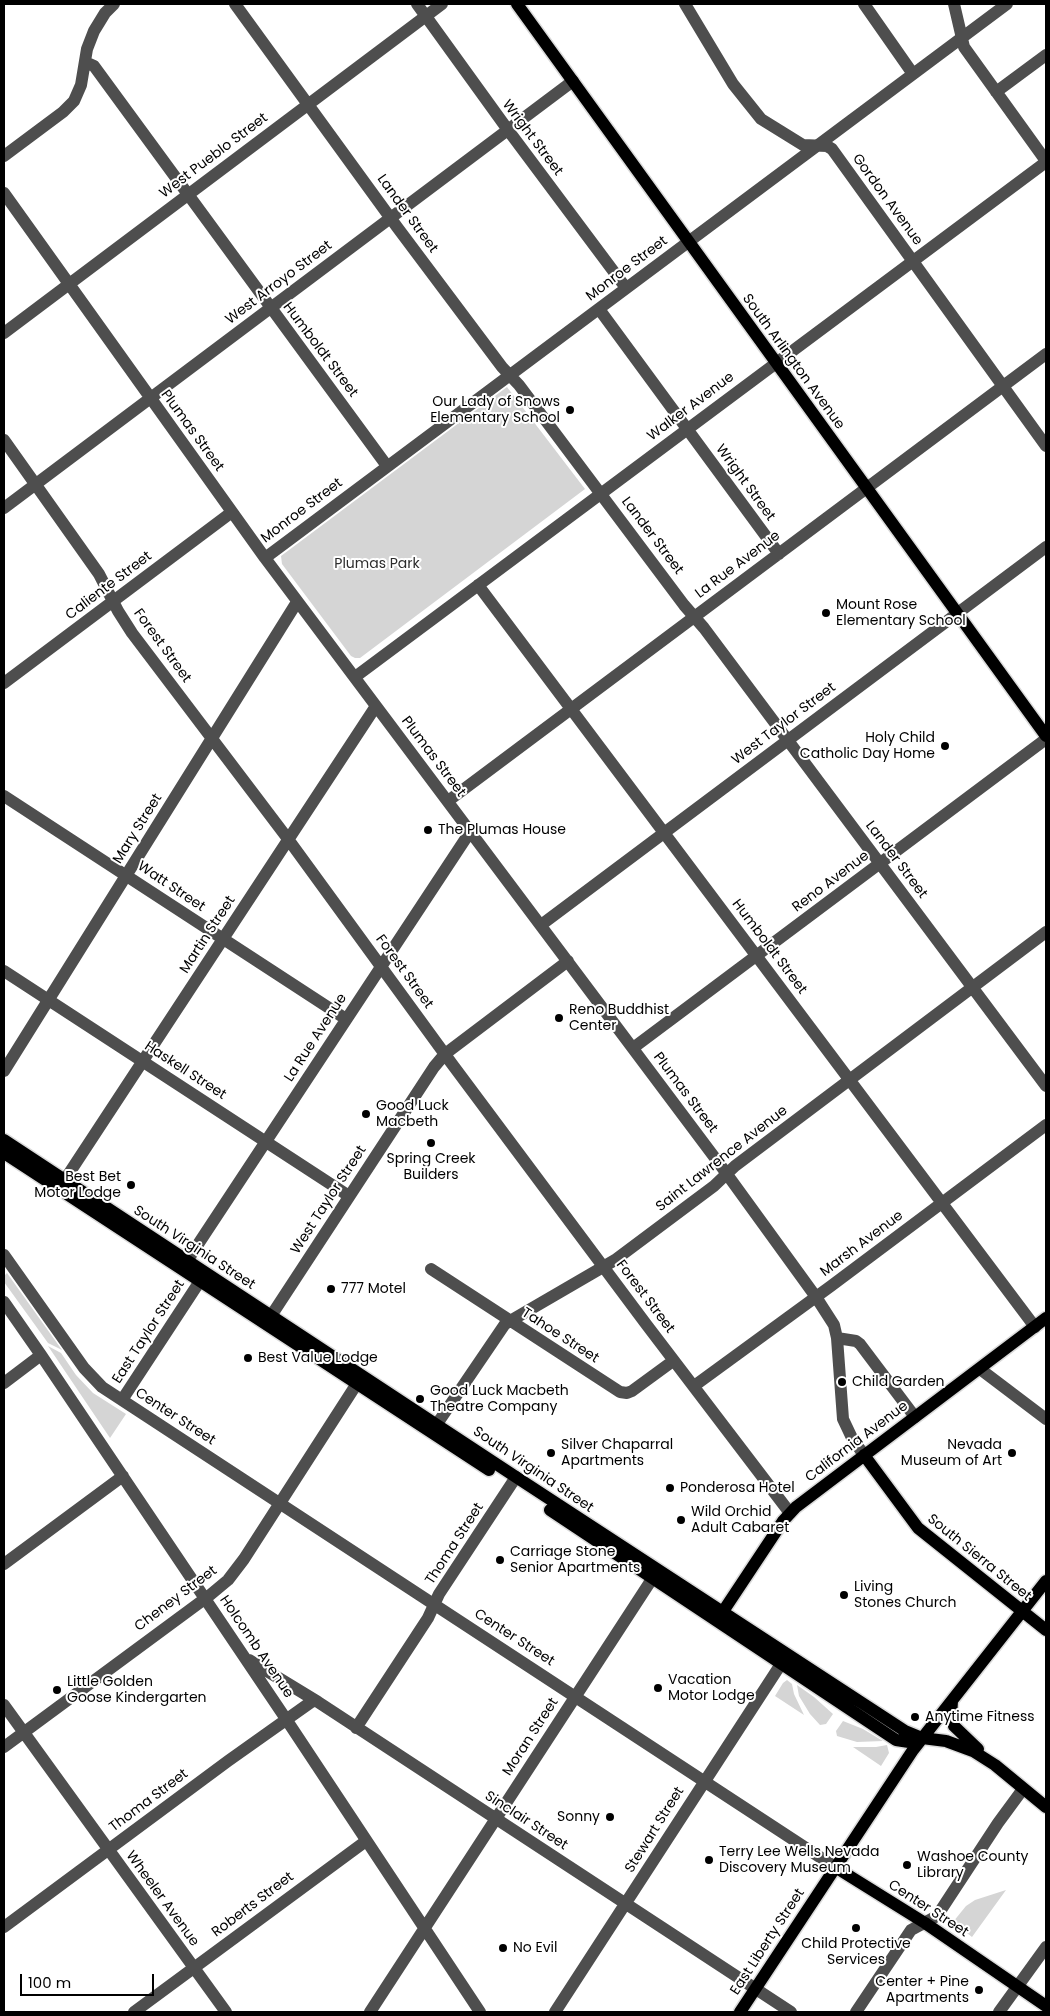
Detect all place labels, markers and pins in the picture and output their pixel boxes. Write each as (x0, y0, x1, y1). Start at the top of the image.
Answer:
place label: Our Lady of Snows Elementary School (430, 394, 560, 427)
marker: Our Lady of Snows Elementary School (564, 404, 576, 416)
place label: Mount Rose Elementary School (836, 597, 966, 630)
marker: Mount Rose Elementary School (820, 607, 832, 619)
place label: Holy Child Catholic Day Home (800, 730, 935, 762)
marker: Holy Child Catholic Day Home (939, 740, 951, 752)
place label: The Plumas House (438, 822, 566, 838)
marker: The Plumas House (422, 824, 434, 836)
place label: Reno Buddhist Center (569, 1002, 669, 1034)
marker: Reno Buddhist Center (553, 1012, 565, 1024)
place label: Good Luck Macbeth (376, 1098, 449, 1130)
marker: Good Luck Macbeth (360, 1108, 372, 1120)
marker: Spring Creek Builders (425, 1137, 437, 1149)
place label: Spring Creek Builders (386, 1151, 476, 1184)
place label: Best Bet Motor Lodge (34, 1169, 121, 1202)
marker: Best Bet Motor Lodge (125, 1179, 137, 1191)
place label: 777 Motel (341, 1281, 406, 1297)
marker: 777 Motel (325, 1283, 337, 1295)
place label: Best Value Lodge (258, 1350, 378, 1366)
marker: Best Value Lodge (242, 1352, 254, 1364)
place label: Child Garden (852, 1374, 945, 1390)
marker: Child Garden (836, 1376, 848, 1388)
place label: Good Luck Macbeth Theatre Company (430, 1383, 569, 1415)
marker: Good Luck Macbeth Theatre Company (414, 1393, 426, 1405)
place label: Silver Chaparral Apartments (561, 1437, 673, 1470)
place label: Nevada Museum of Art (901, 1437, 1002, 1470)
marker: Silver Chaparral Apartments (545, 1447, 557, 1459)
marker: Nevada Museum of Art (1006, 1447, 1018, 1459)
place label: Ponderosa Hotel (680, 1480, 795, 1496)
marker: Ponderosa Hotel (664, 1482, 676, 1494)
place label: Wild Orchid Adult Cabaret (691, 1504, 789, 1536)
marker: Wild Orchid Adult Cabaret (675, 1514, 687, 1526)
place label: Carriage Stone Senior Apartments (510, 1544, 640, 1576)
marker: Carriage Stone Senior Apartments (494, 1554, 506, 1566)
place label: Living Stones Church (854, 1579, 956, 1611)
marker: Living Stones Church (838, 1589, 850, 1601)
place label: Vacation Motor Lodge (668, 1672, 755, 1704)
place label: Little Golden Goose Kindergarten (67, 1674, 207, 1706)
marker: Vacation Motor Lodge (652, 1682, 664, 1694)
marker: Little Golden Goose Kindergarten (51, 1684, 63, 1696)
place label: Anytime Fitness (925, 1709, 1035, 1725)
marker: Anytime Fitness (909, 1711, 921, 1723)
place label: Sonny (557, 1809, 600, 1825)
marker: Sonny (604, 1811, 616, 1823)
place label: Terry Lee Wells Nevada Discovery Museum (719, 1844, 880, 1876)
place label: Washoe County Library (917, 1849, 1028, 1881)
marker: Terry Lee Wells Nevada Discovery Museum (703, 1854, 715, 1866)
marker: Washoe County Library (901, 1859, 913, 1871)
marker: Child Protective Services (850, 1922, 862, 1934)
place label: Child Protective Services (801, 1936, 911, 1968)
place label: No Evil (513, 1940, 557, 1956)
marker: No Evil (497, 1942, 509, 1954)
place label: Center + Pine Apartments (875, 1974, 969, 2006)
marker: Center + Pine Apartments (973, 1984, 985, 1996)

